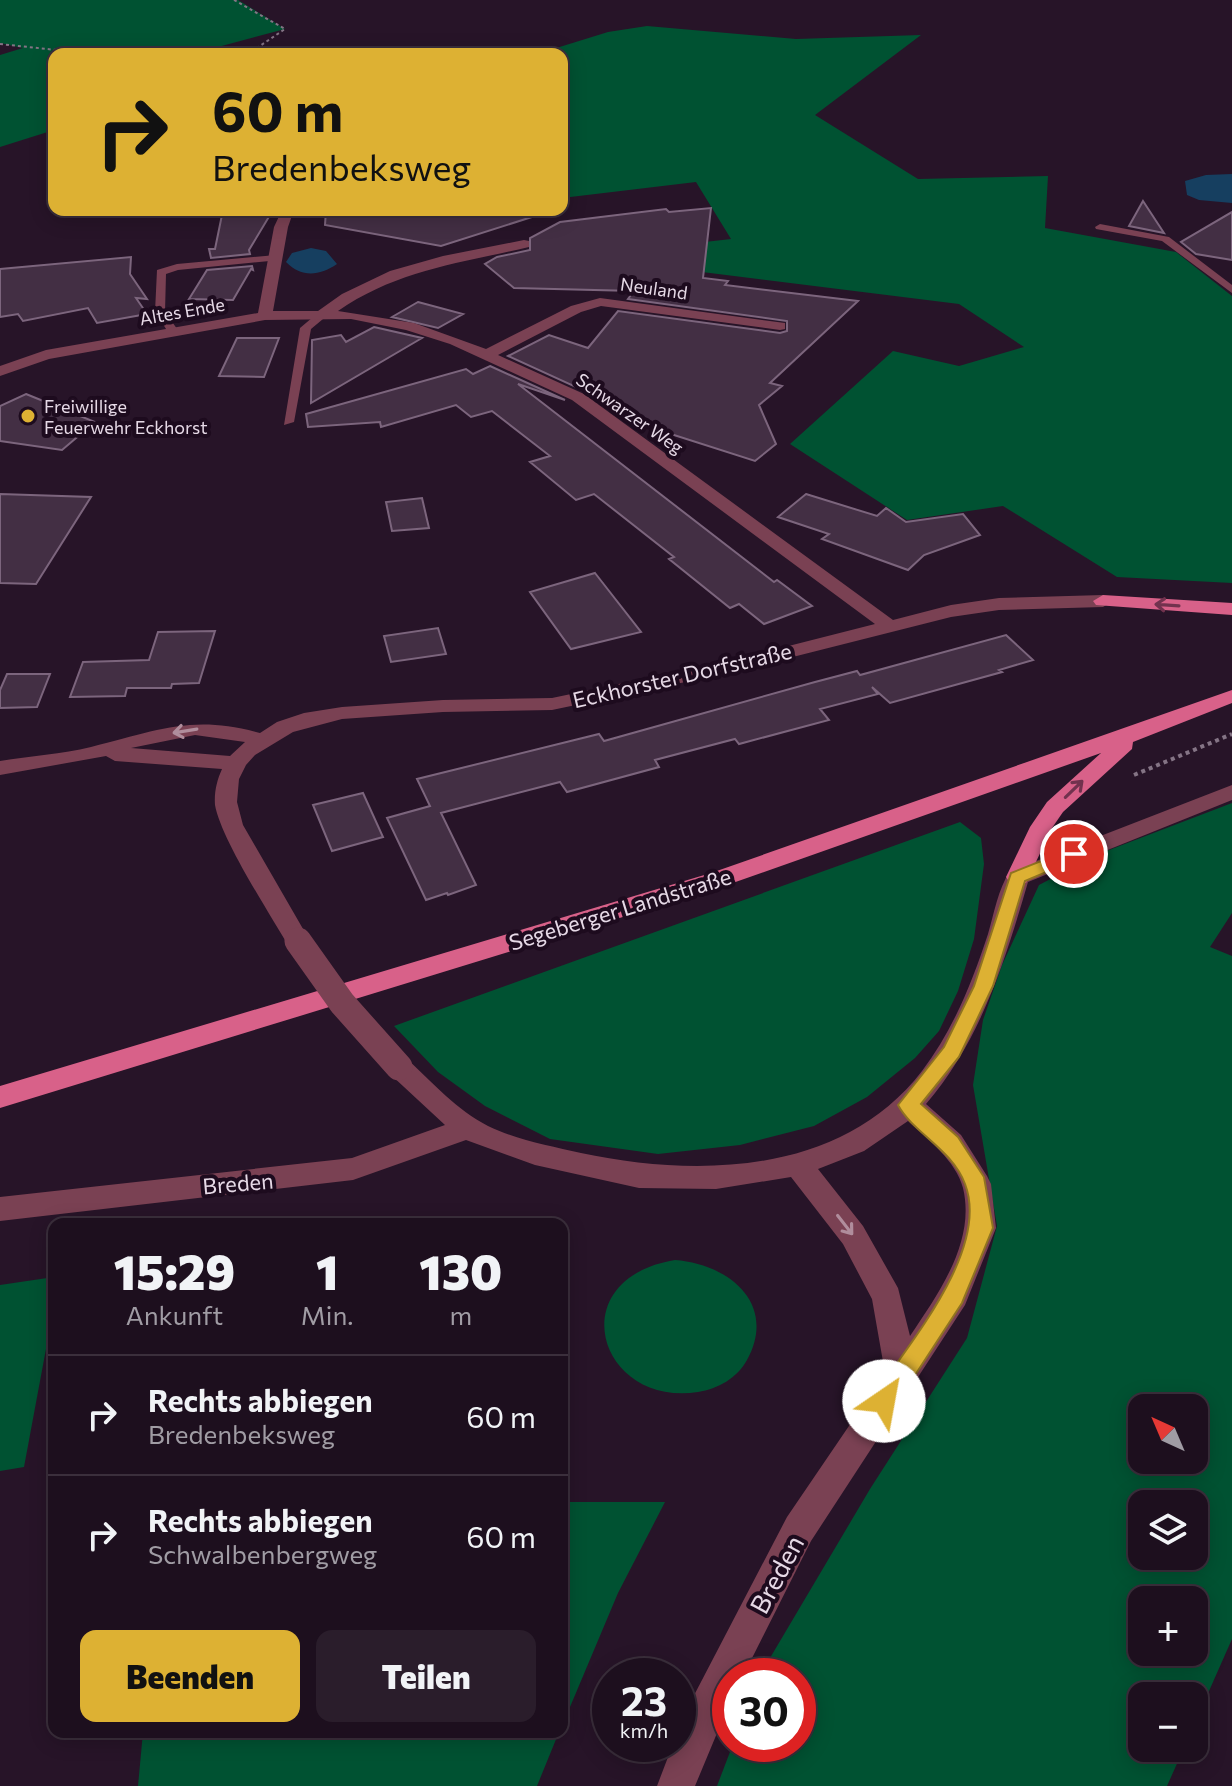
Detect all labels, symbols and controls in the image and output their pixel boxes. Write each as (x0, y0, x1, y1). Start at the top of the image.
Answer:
text: 60 m (212, 75, 343, 144)
icon: right (80, 80, 184, 184)
text: Bredenbeksweg (212, 144, 471, 188)
street label: Neuland (619, 272, 689, 304)
street label: Altes Ende (138, 293, 226, 329)
street label: Schwarzer Weg (572, 368, 688, 458)
place label: Freiwillige Feuerwehr Eckhorst (44, 395, 208, 438)
marker: Freiwillige Feuerwehr Eckhorst (19, 407, 37, 425)
one-way arrow (1154, 597, 1181, 612)
street label: Eckhorster Dorfstraße (570, 637, 794, 713)
one-way arrow (173, 724, 198, 739)
one-way arrow (1064, 780, 1083, 799)
pin (1040, 820, 1108, 888)
icon: arrive (1052, 832, 1096, 876)
street label: Segeberger Landstraße (506, 862, 734, 956)
street label: Breden (201, 1166, 275, 1200)
one-way arrow (837, 1214, 854, 1235)
text: 15:29 (114, 1241, 235, 1300)
text: 1 (316, 1241, 338, 1300)
text: 130 (419, 1241, 502, 1300)
text: Ankunft (126, 1299, 223, 1330)
text: Min. (301, 1299, 353, 1330)
text: m (449, 1299, 472, 1330)
position arrow (842, 1359, 926, 1443)
text: Rechts abbiegen (148, 1381, 373, 1418)
icon: right (80, 1393, 124, 1437)
north arrow (1128, 1394, 1208, 1474)
map controls (1128, 1394, 1208, 1762)
text: 60 m (466, 1397, 536, 1434)
text: Bredenbeksweg (148, 1418, 335, 1449)
button: layers (1128, 1490, 1208, 1570)
text: Rechts abbiegen (148, 1501, 373, 1538)
icon: right (80, 1513, 124, 1557)
text: 60 m (466, 1517, 536, 1554)
street label: Breden (743, 1530, 809, 1618)
text: Schwalbenbergweg (148, 1538, 377, 1569)
button: + (1128, 1586, 1208, 1666)
button: Beenden (80, 1630, 300, 1722)
button: Teilen (316, 1630, 536, 1722)
speed limit sign: 30 (712, 1658, 816, 1762)
text: 23 (621, 1675, 667, 1724)
button: − (1128, 1682, 1208, 1762)
text: km/h (620, 1718, 668, 1742)

